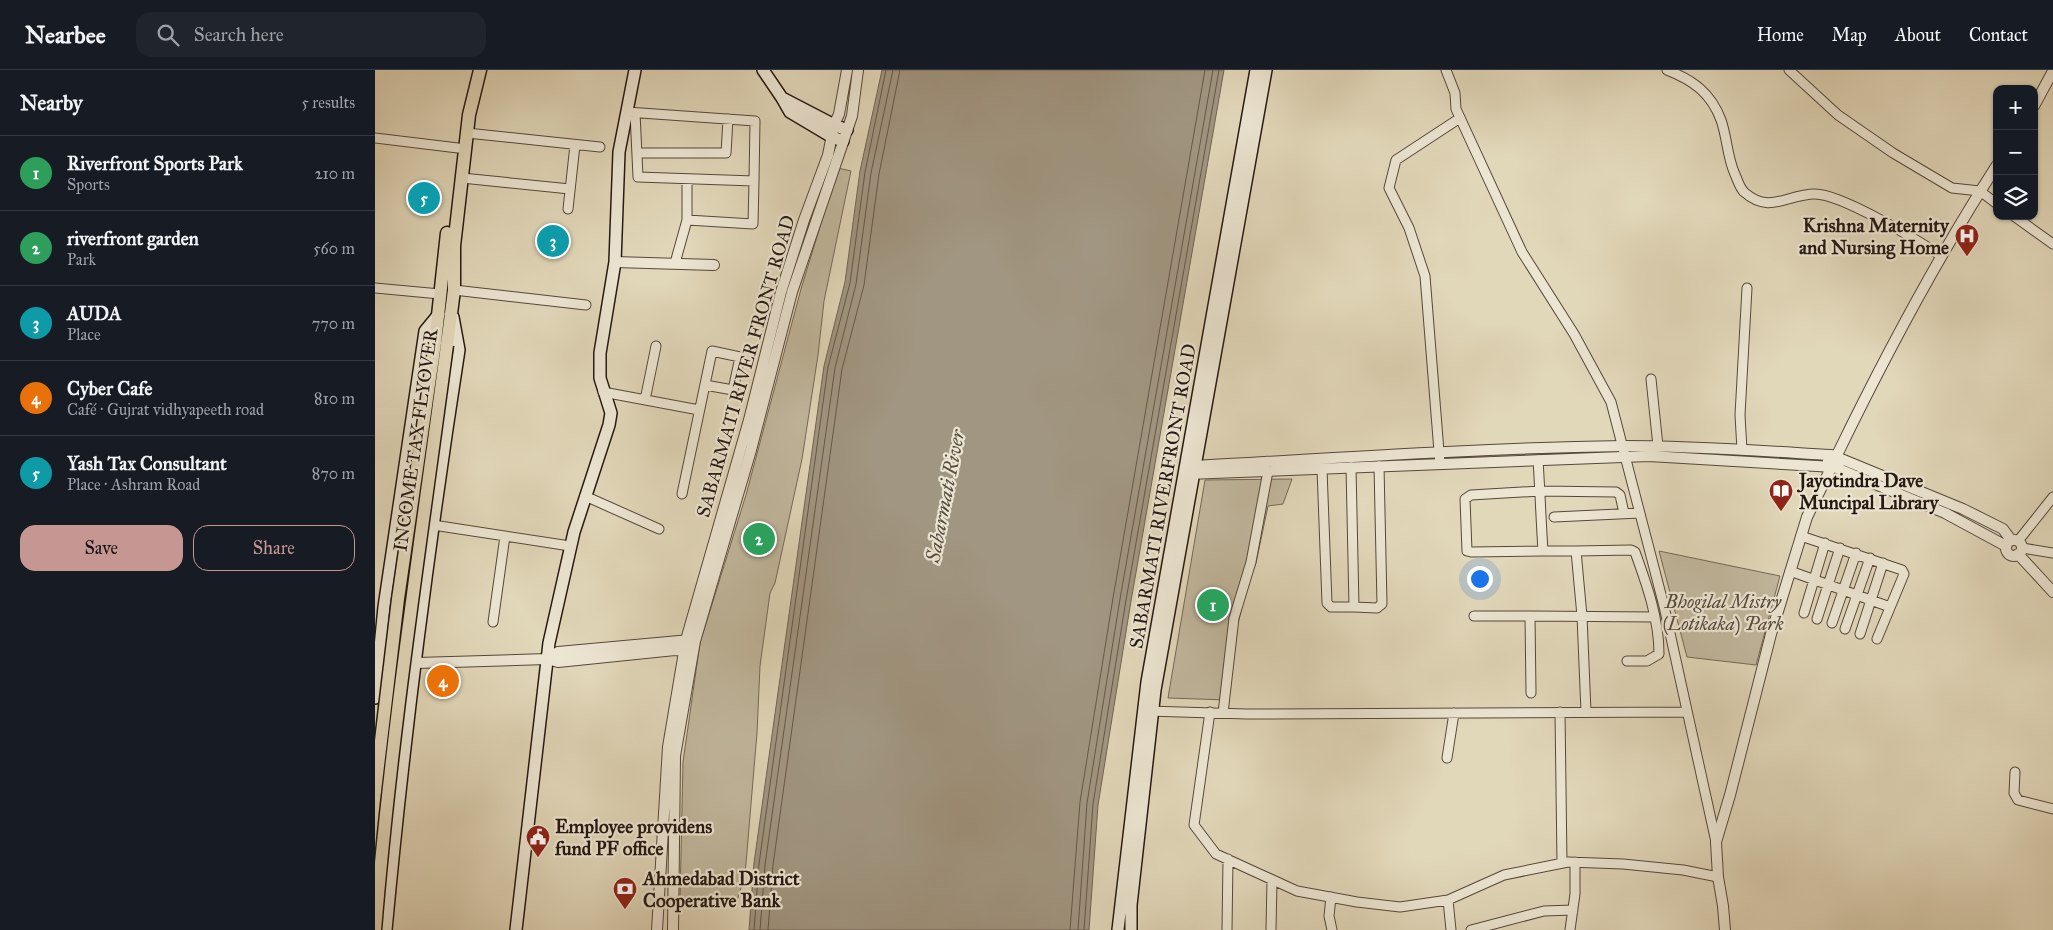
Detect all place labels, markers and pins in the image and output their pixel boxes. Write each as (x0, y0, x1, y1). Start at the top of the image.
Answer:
pin: 5 (408, 179, 440, 217)
place label: Krishna Maternity and Nursing Home (1799, 214, 1950, 260)
pin: 3 (537, 222, 569, 260)
hospital icon: Krishna Maternity and Nursing Home (1954, 223, 1980, 257)
place label: Jayotindra Dave Muncipal Library (1796, 469, 1939, 515)
library icon: Jayotindra Dave Muncipal Library (1768, 478, 1794, 512)
pin: 2 (743, 520, 775, 558)
pin: 1 (1197, 586, 1229, 624)
pin: 4 (427, 662, 459, 700)
place label: Employee providens fund PF office (554, 815, 712, 860)
public building icon: Employee providens fund PF office (525, 824, 551, 858)
place label: Ahmedabad District Cooperative Bank (641, 867, 800, 913)
bank icon: Ahmedabad District Cooperative Bank (612, 876, 638, 910)

